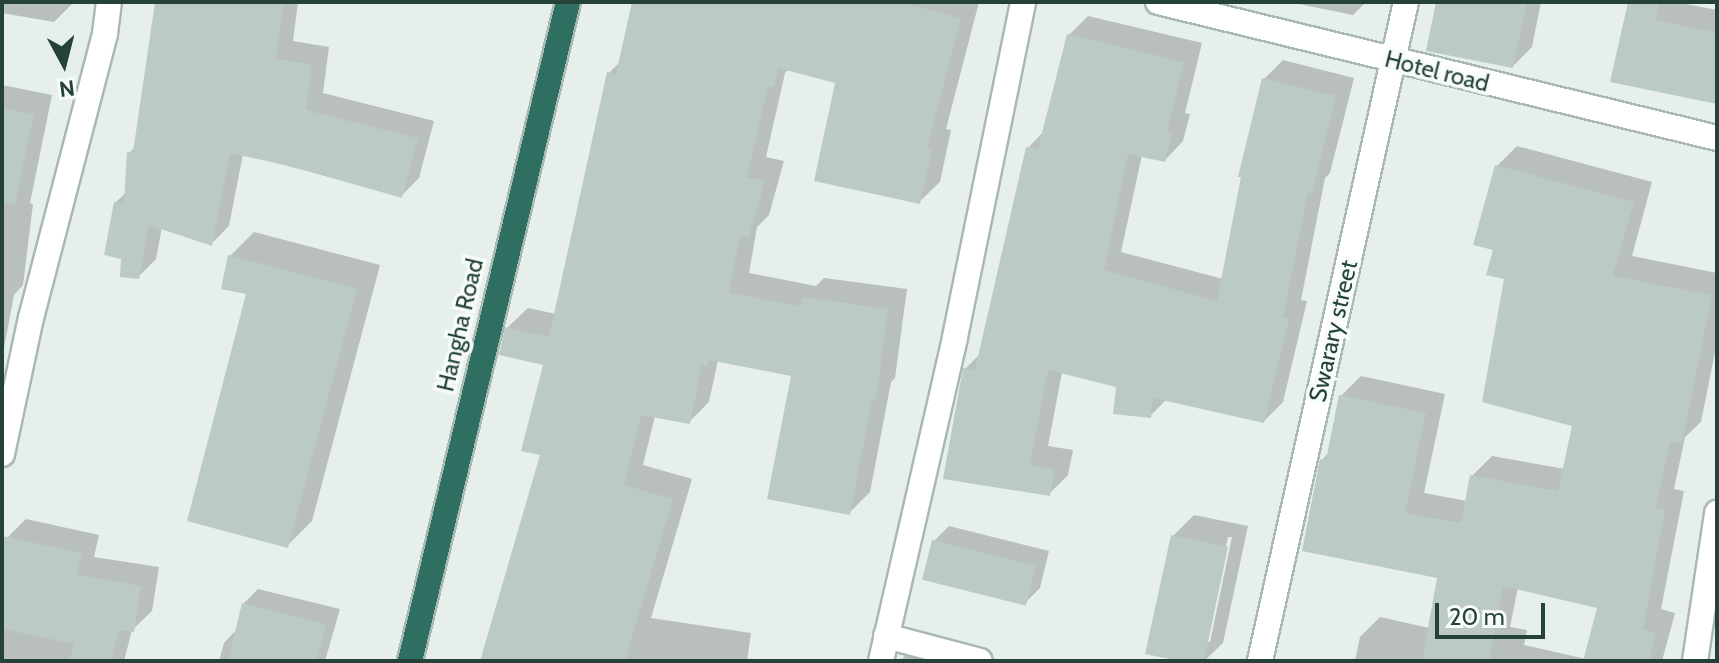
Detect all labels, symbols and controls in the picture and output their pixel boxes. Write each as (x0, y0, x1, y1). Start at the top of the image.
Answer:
north arrow (24, 24, 104, 104)
street label: Hotel road (1382, 44, 1492, 98)
text: N (58, 74, 76, 103)
street label: Hangha Road (431, 256, 489, 394)
street label: Swarary street (1303, 257, 1363, 405)
scale bar (1439, 587, 1549, 637)
text: 20 m (1449, 602, 1505, 631)

